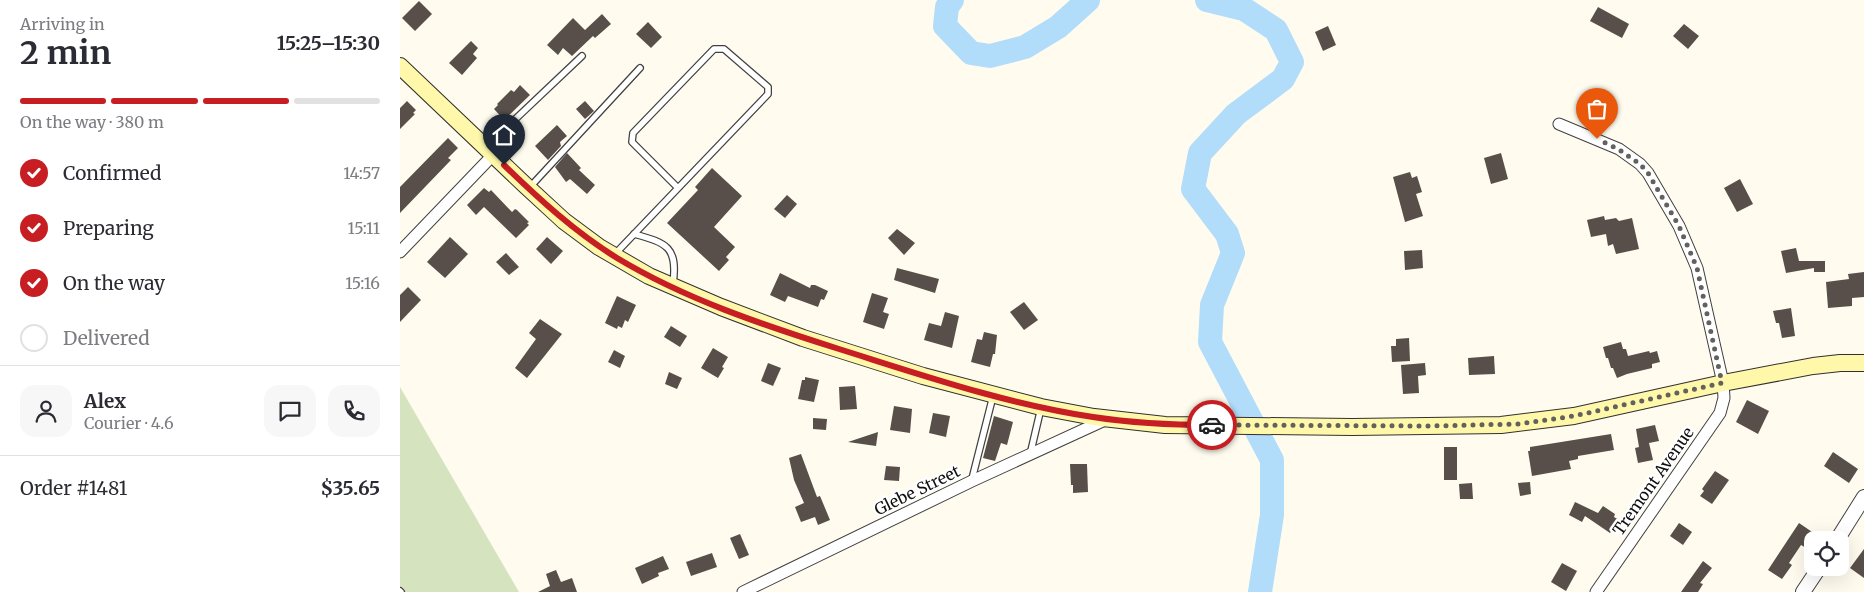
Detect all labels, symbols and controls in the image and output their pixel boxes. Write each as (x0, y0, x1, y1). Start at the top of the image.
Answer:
text: Arriving in (20, 14, 105, 34)
text: 15:25–15:30 (277, 31, 380, 55)
text: 2 min (20, 33, 111, 73)
pin (1576, 88, 1618, 139)
icon: bag (1583, 95, 1611, 123)
text: On the way · 380 m (20, 112, 164, 132)
pin (483, 114, 525, 165)
icon: home (490, 121, 518, 149)
icon: check (20, 159, 48, 187)
text: Confirmed (63, 161, 161, 185)
text: 14:57 (343, 163, 380, 183)
icon: check (20, 214, 48, 242)
text: Preparing (63, 216, 154, 240)
text: 15:11 (347, 218, 380, 238)
icon: check (20, 269, 48, 297)
text: On the way (63, 271, 165, 295)
text: 15:16 (345, 273, 380, 293)
text: Delivered (63, 326, 150, 350)
button: person (20, 385, 72, 437)
button: chat (264, 385, 316, 437)
button: phone (328, 385, 380, 437)
text: Alex (84, 389, 126, 413)
courier (1187, 400, 1237, 450)
icon: car (1198, 411, 1226, 439)
text: Courier · 4.6 (84, 413, 174, 433)
street label: Tremont Avenue (1608, 423, 1698, 539)
street label: Glebe Street (871, 460, 964, 519)
text: Order #1481 (20, 476, 127, 500)
text: $35.65 (320, 476, 380, 500)
map controls (1804, 531, 1849, 576)
button: locate (1804, 531, 1849, 576)

